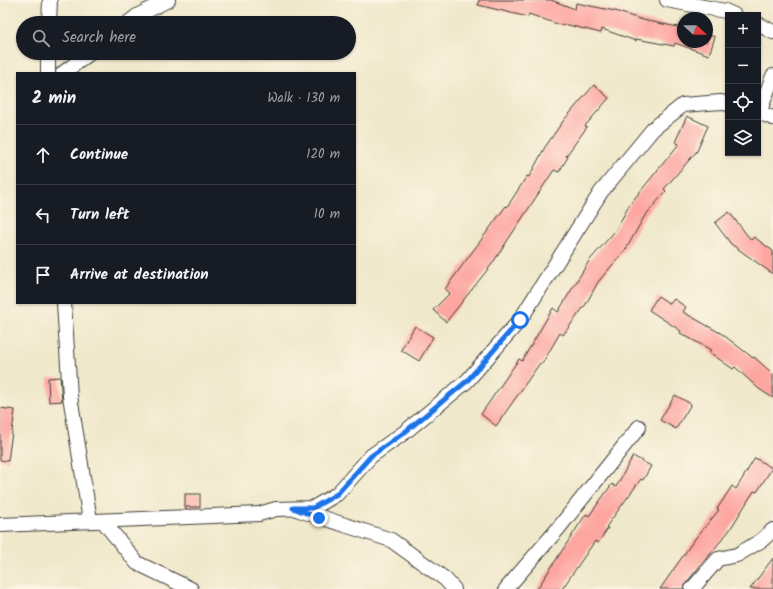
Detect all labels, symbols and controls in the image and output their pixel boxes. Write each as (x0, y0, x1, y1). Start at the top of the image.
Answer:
north arrow (677, 12, 713, 48)
map controls (725, 12, 761, 156)
button: + (725, 12, 761, 48)
search box (16, 16, 356, 60)
text: Search here (62, 26, 136, 50)
icon: search (30, 27, 52, 49)
button: − (725, 48, 761, 84)
button: locate (725, 84, 761, 120)
text: 2 min (32, 85, 76, 112)
text: Walk · 130 m (267, 88, 340, 109)
button: layers (725, 120, 761, 156)
text: Continue (70, 143, 128, 167)
icon: ahead (32, 144, 54, 166)
text: 120 m (306, 144, 340, 165)
text: Turn left (70, 203, 130, 227)
icon: left (32, 204, 54, 226)
text: 10 m (314, 204, 340, 225)
text: Arrive at destination (70, 263, 209, 287)
icon: arrive (32, 264, 54, 286)
route start (511, 311, 529, 329)
route end (310, 509, 328, 527)

